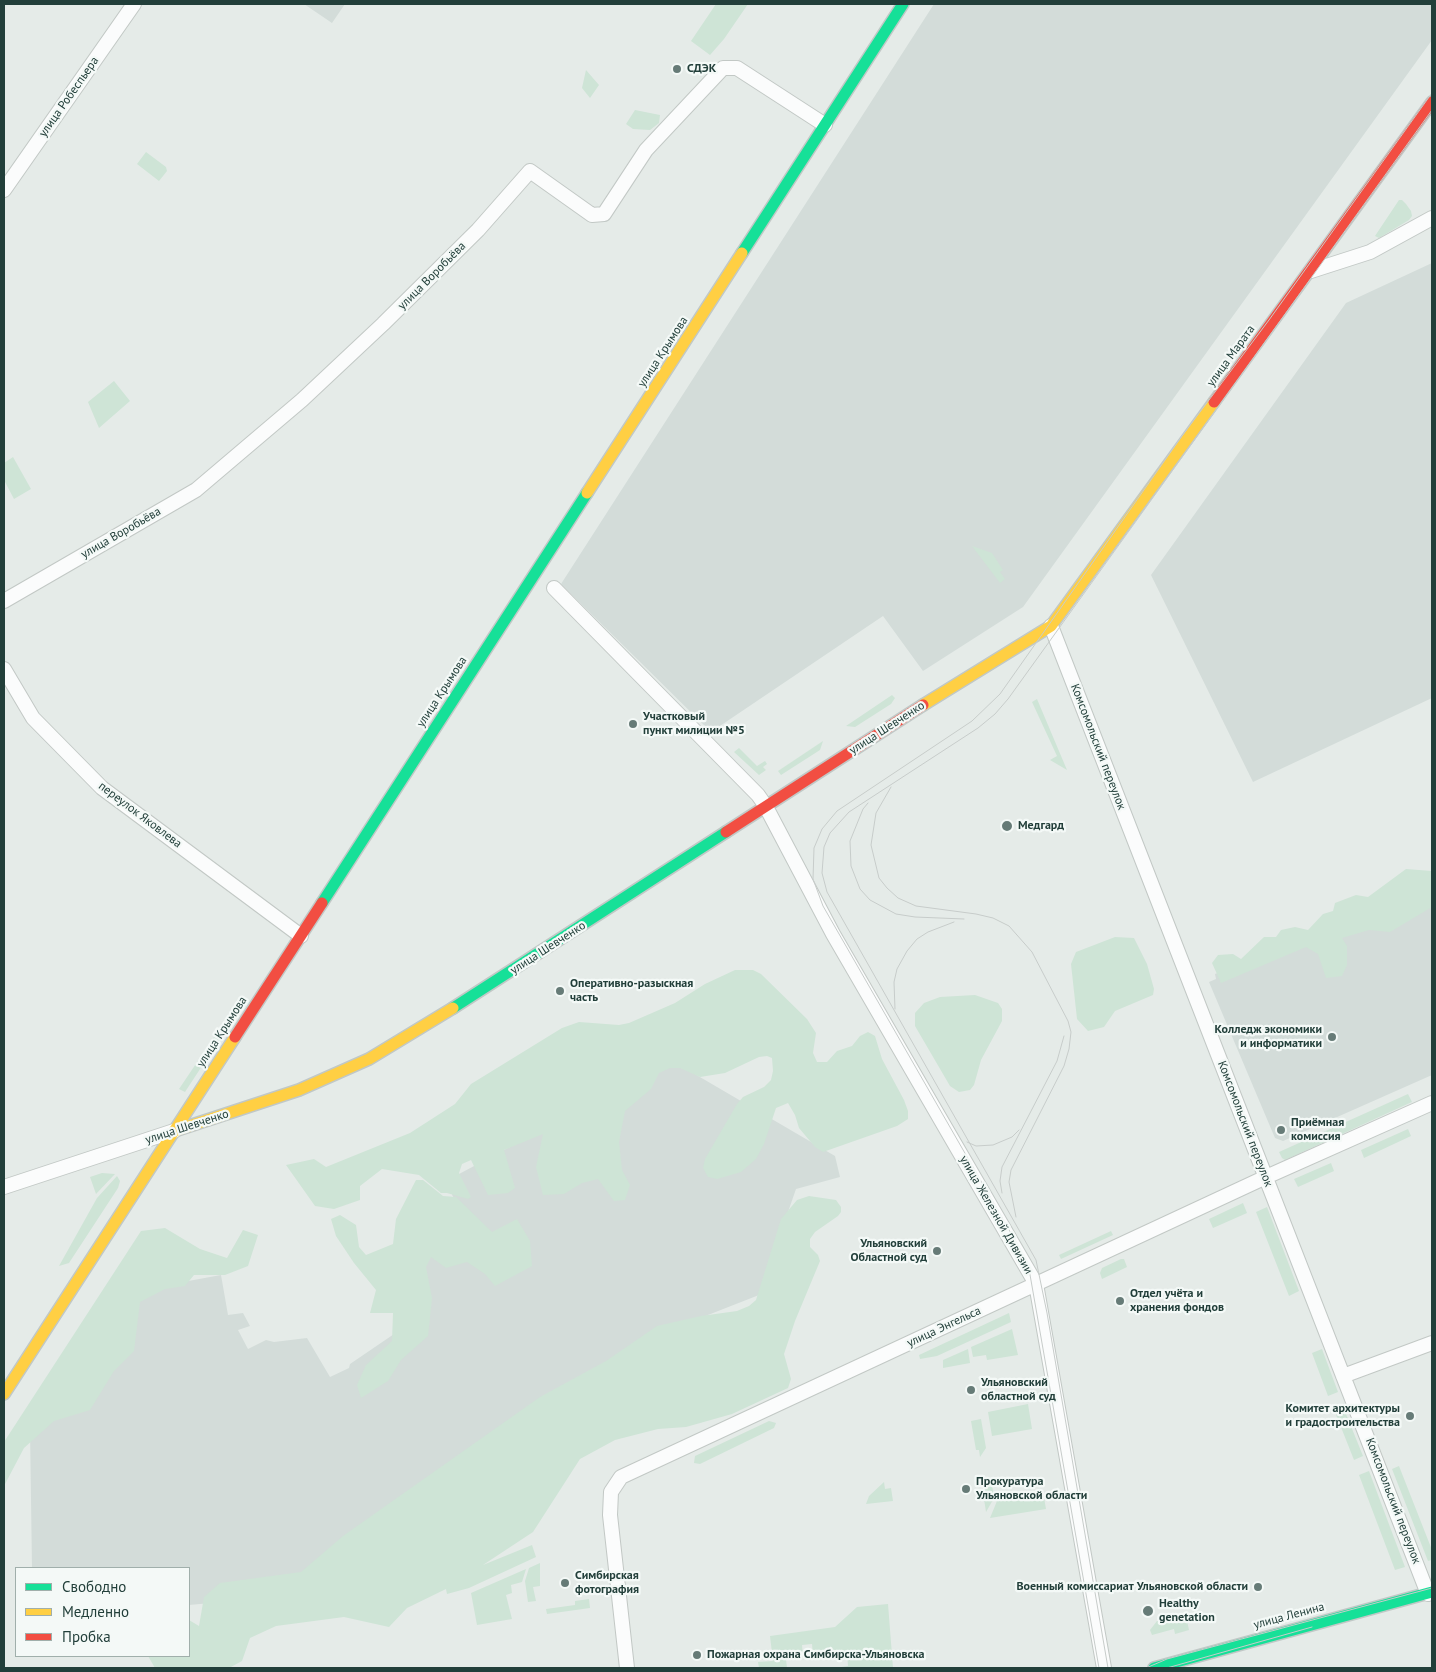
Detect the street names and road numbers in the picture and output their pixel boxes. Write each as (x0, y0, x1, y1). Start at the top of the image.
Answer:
street label: улица Робеспьера (36, 54, 102, 140)
street label: улица Воробьёва (395, 239, 469, 313)
street label: улица Крымова (635, 314, 691, 390)
street label: улица Марата (1204, 322, 1258, 390)
street label: улица Воробьёва (78, 504, 164, 562)
street label: улица Крымова (414, 654, 470, 730)
street label: Комсомольский переулок (1067, 682, 1129, 812)
street label: улица Шевченко (847, 698, 927, 758)
street label: переулок Яковлева (95, 779, 185, 851)
street label: улица Шевченко (508, 918, 588, 978)
street label: улица Крымова (194, 994, 250, 1070)
street label: Комсомольский переулок (1214, 1059, 1276, 1189)
street label: улица Шевченко (143, 1107, 231, 1147)
street label: улица Железной Дивизии (956, 1153, 1036, 1277)
street label: улица Энгельса (905, 1304, 983, 1350)
street label: Комсомольский переулок (1362, 1436, 1424, 1566)
street label: улица Ленина (1252, 1600, 1326, 1632)

